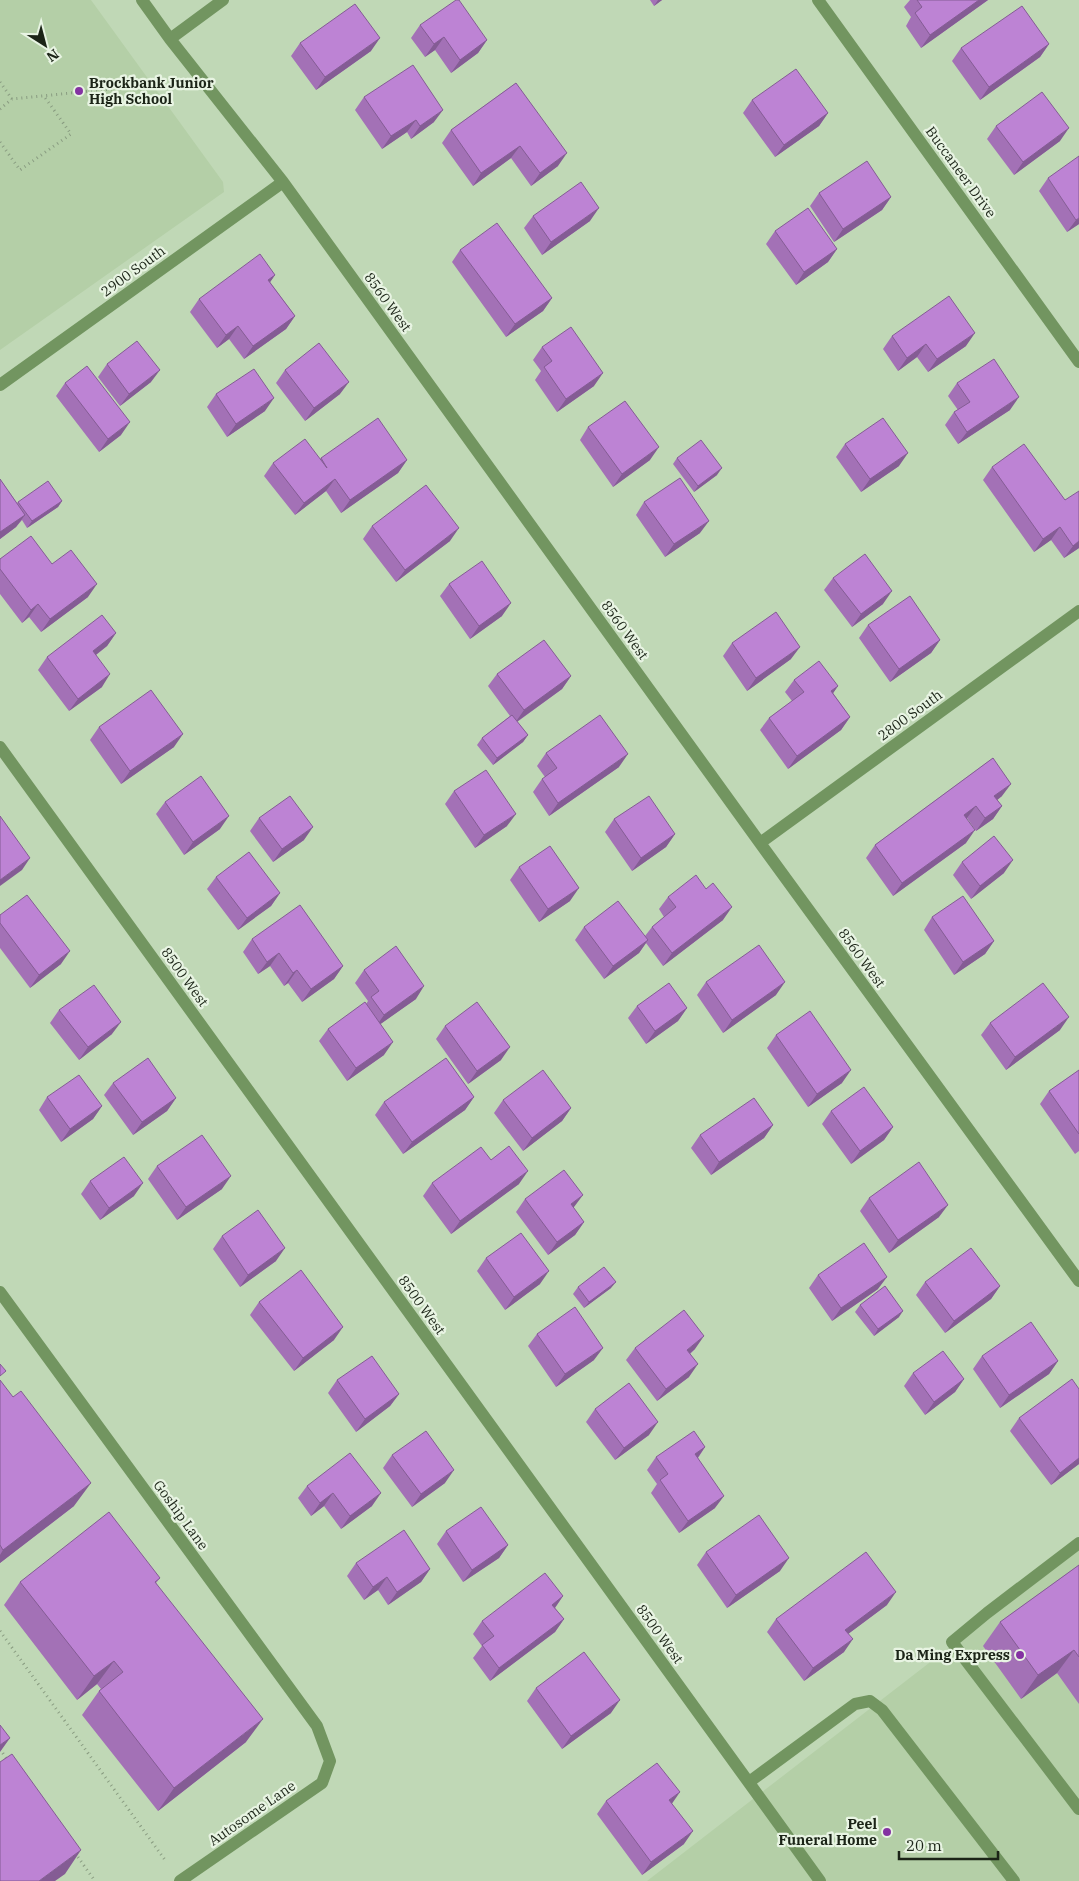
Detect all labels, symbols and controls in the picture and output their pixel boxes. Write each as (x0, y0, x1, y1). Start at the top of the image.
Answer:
north arrow (20, 20, 70, 70)
text: N (43, 45, 62, 66)
place label: Brockbank Junior High School (89, 74, 214, 108)
marker: Brockbank Junior High School (73, 85, 85, 97)
street label: Buccaneer Drive (922, 123, 1000, 221)
street label: 2900 South (97, 241, 169, 300)
street label: 8560 West (360, 269, 416, 335)
street label: 8560 West (597, 597, 653, 663)
street label: 2800 South (874, 685, 946, 744)
street label: 8560 West (834, 925, 890, 991)
street label: 8500 West (157, 944, 213, 1010)
street label: 8500 West (394, 1272, 450, 1338)
street label: Goship Lane (150, 1476, 212, 1554)
street label: 8500 West (632, 1601, 688, 1667)
place label: Da Ming Express (895, 1646, 1010, 1664)
marker: Da Ming Express (1014, 1649, 1026, 1661)
street label: Autosome Lane (205, 1776, 299, 1850)
place label: Peel Funeral Home (778, 1815, 877, 1849)
marker: Peel Funeral Home (881, 1826, 893, 1838)
scale bar (899, 1828, 998, 1860)
text: 20 m (906, 1836, 942, 1855)

